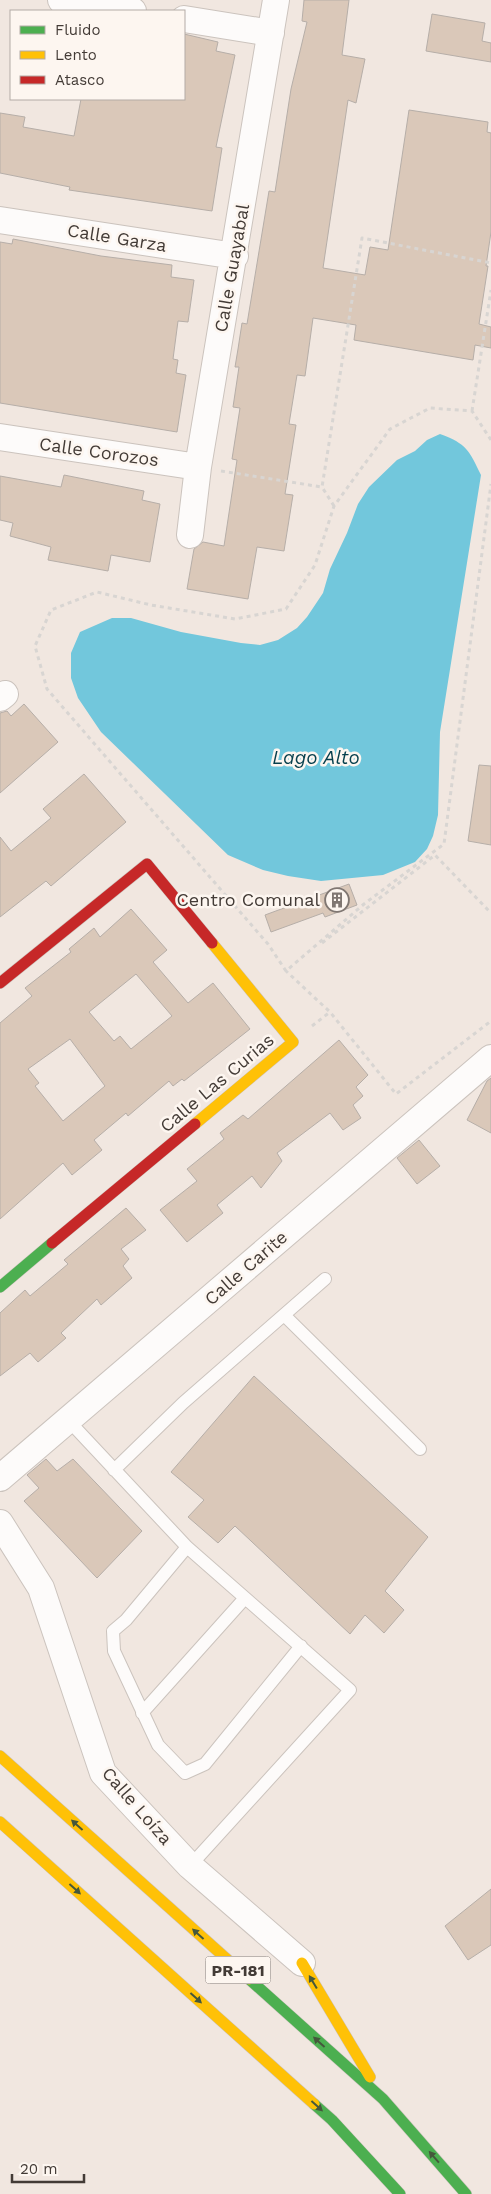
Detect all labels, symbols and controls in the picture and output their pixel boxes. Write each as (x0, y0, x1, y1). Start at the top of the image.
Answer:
legend (10, 10, 185, 100)
text: Fluido (55, 21, 100, 39)
text: Lento (55, 46, 97, 64)
text: Atasco (55, 71, 104, 89)
street label: Calle Guayabal (210, 202, 253, 334)
street label: Calle Garza (66, 219, 168, 256)
street label: Calle Corozos (38, 433, 160, 470)
water label: Lago Alto (272, 746, 360, 769)
building icon: Centro Comunal (324, 887, 350, 913)
place label: Centro Comunal (176, 889, 320, 910)
street label: Calle Las Curias (156, 1029, 278, 1136)
street label: Calle Carite (200, 1226, 291, 1309)
street label: Calle Loíza (98, 1763, 177, 1849)
one-way arrow (72, 1819, 84, 1831)
one-way arrow (69, 1883, 81, 1895)
one-way arrow (193, 1928, 205, 1940)
road number: PR-181 (206, 1956, 270, 1984)
one-way arrow (309, 1976, 318, 1989)
one-way arrow (190, 1992, 202, 2004)
one-way arrow (314, 2036, 326, 2048)
one-way arrow (311, 2101, 324, 2112)
scale bar (12, 2152, 85, 2184)
one-way arrow (428, 2152, 440, 2164)
text: 20 m (20, 2160, 58, 2178)

